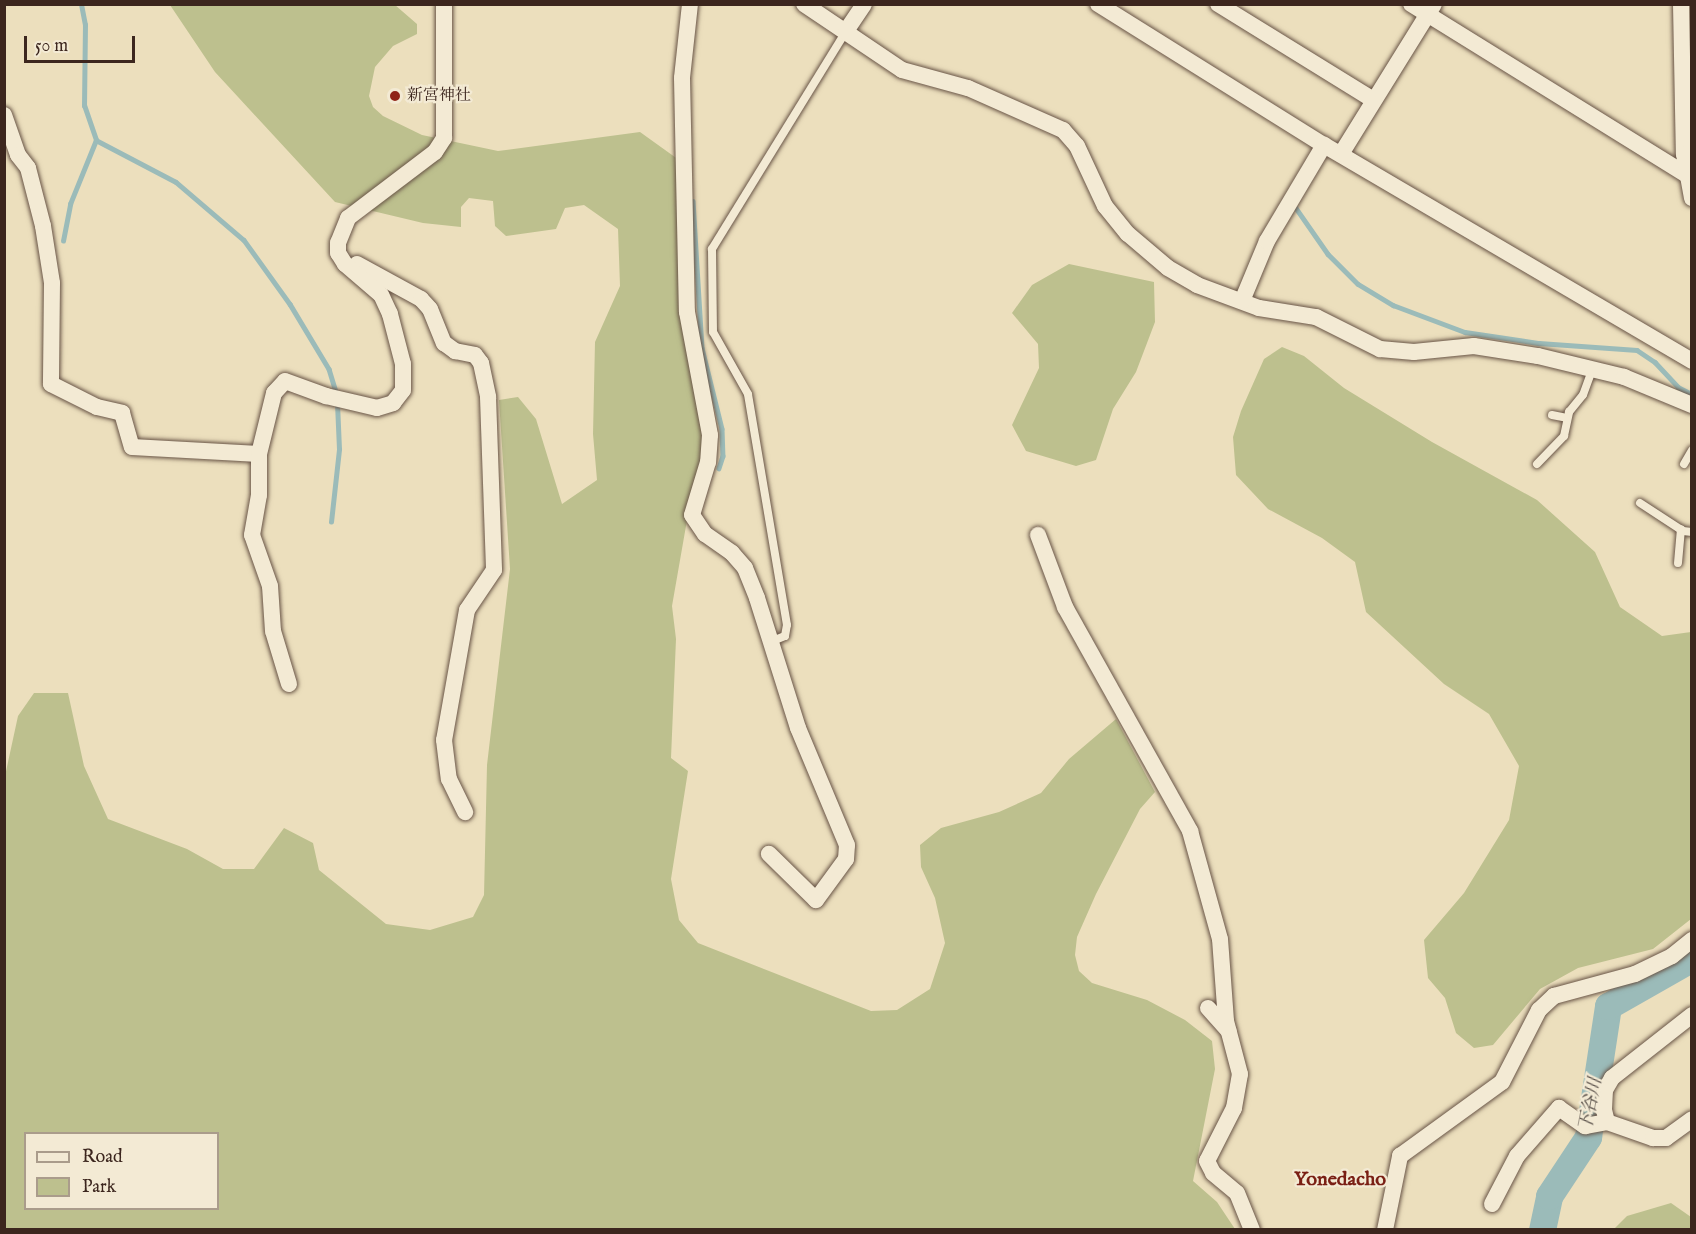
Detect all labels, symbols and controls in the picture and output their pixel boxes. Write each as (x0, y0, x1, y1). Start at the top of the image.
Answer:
scale bar (27, 24, 138, 62)
text: 50 m (35, 35, 68, 58)
place label: 新宮神社 (407, 86, 471, 106)
marker: 新宮神社 (388, 89, 402, 103)
water label: 下谷川 (1576, 1076, 1608, 1134)
legend (24, 1132, 219, 1210)
text: Road (82, 1146, 123, 1169)
district label: Yonedacho (1294, 1167, 1386, 1191)
text: Park (82, 1176, 116, 1199)

